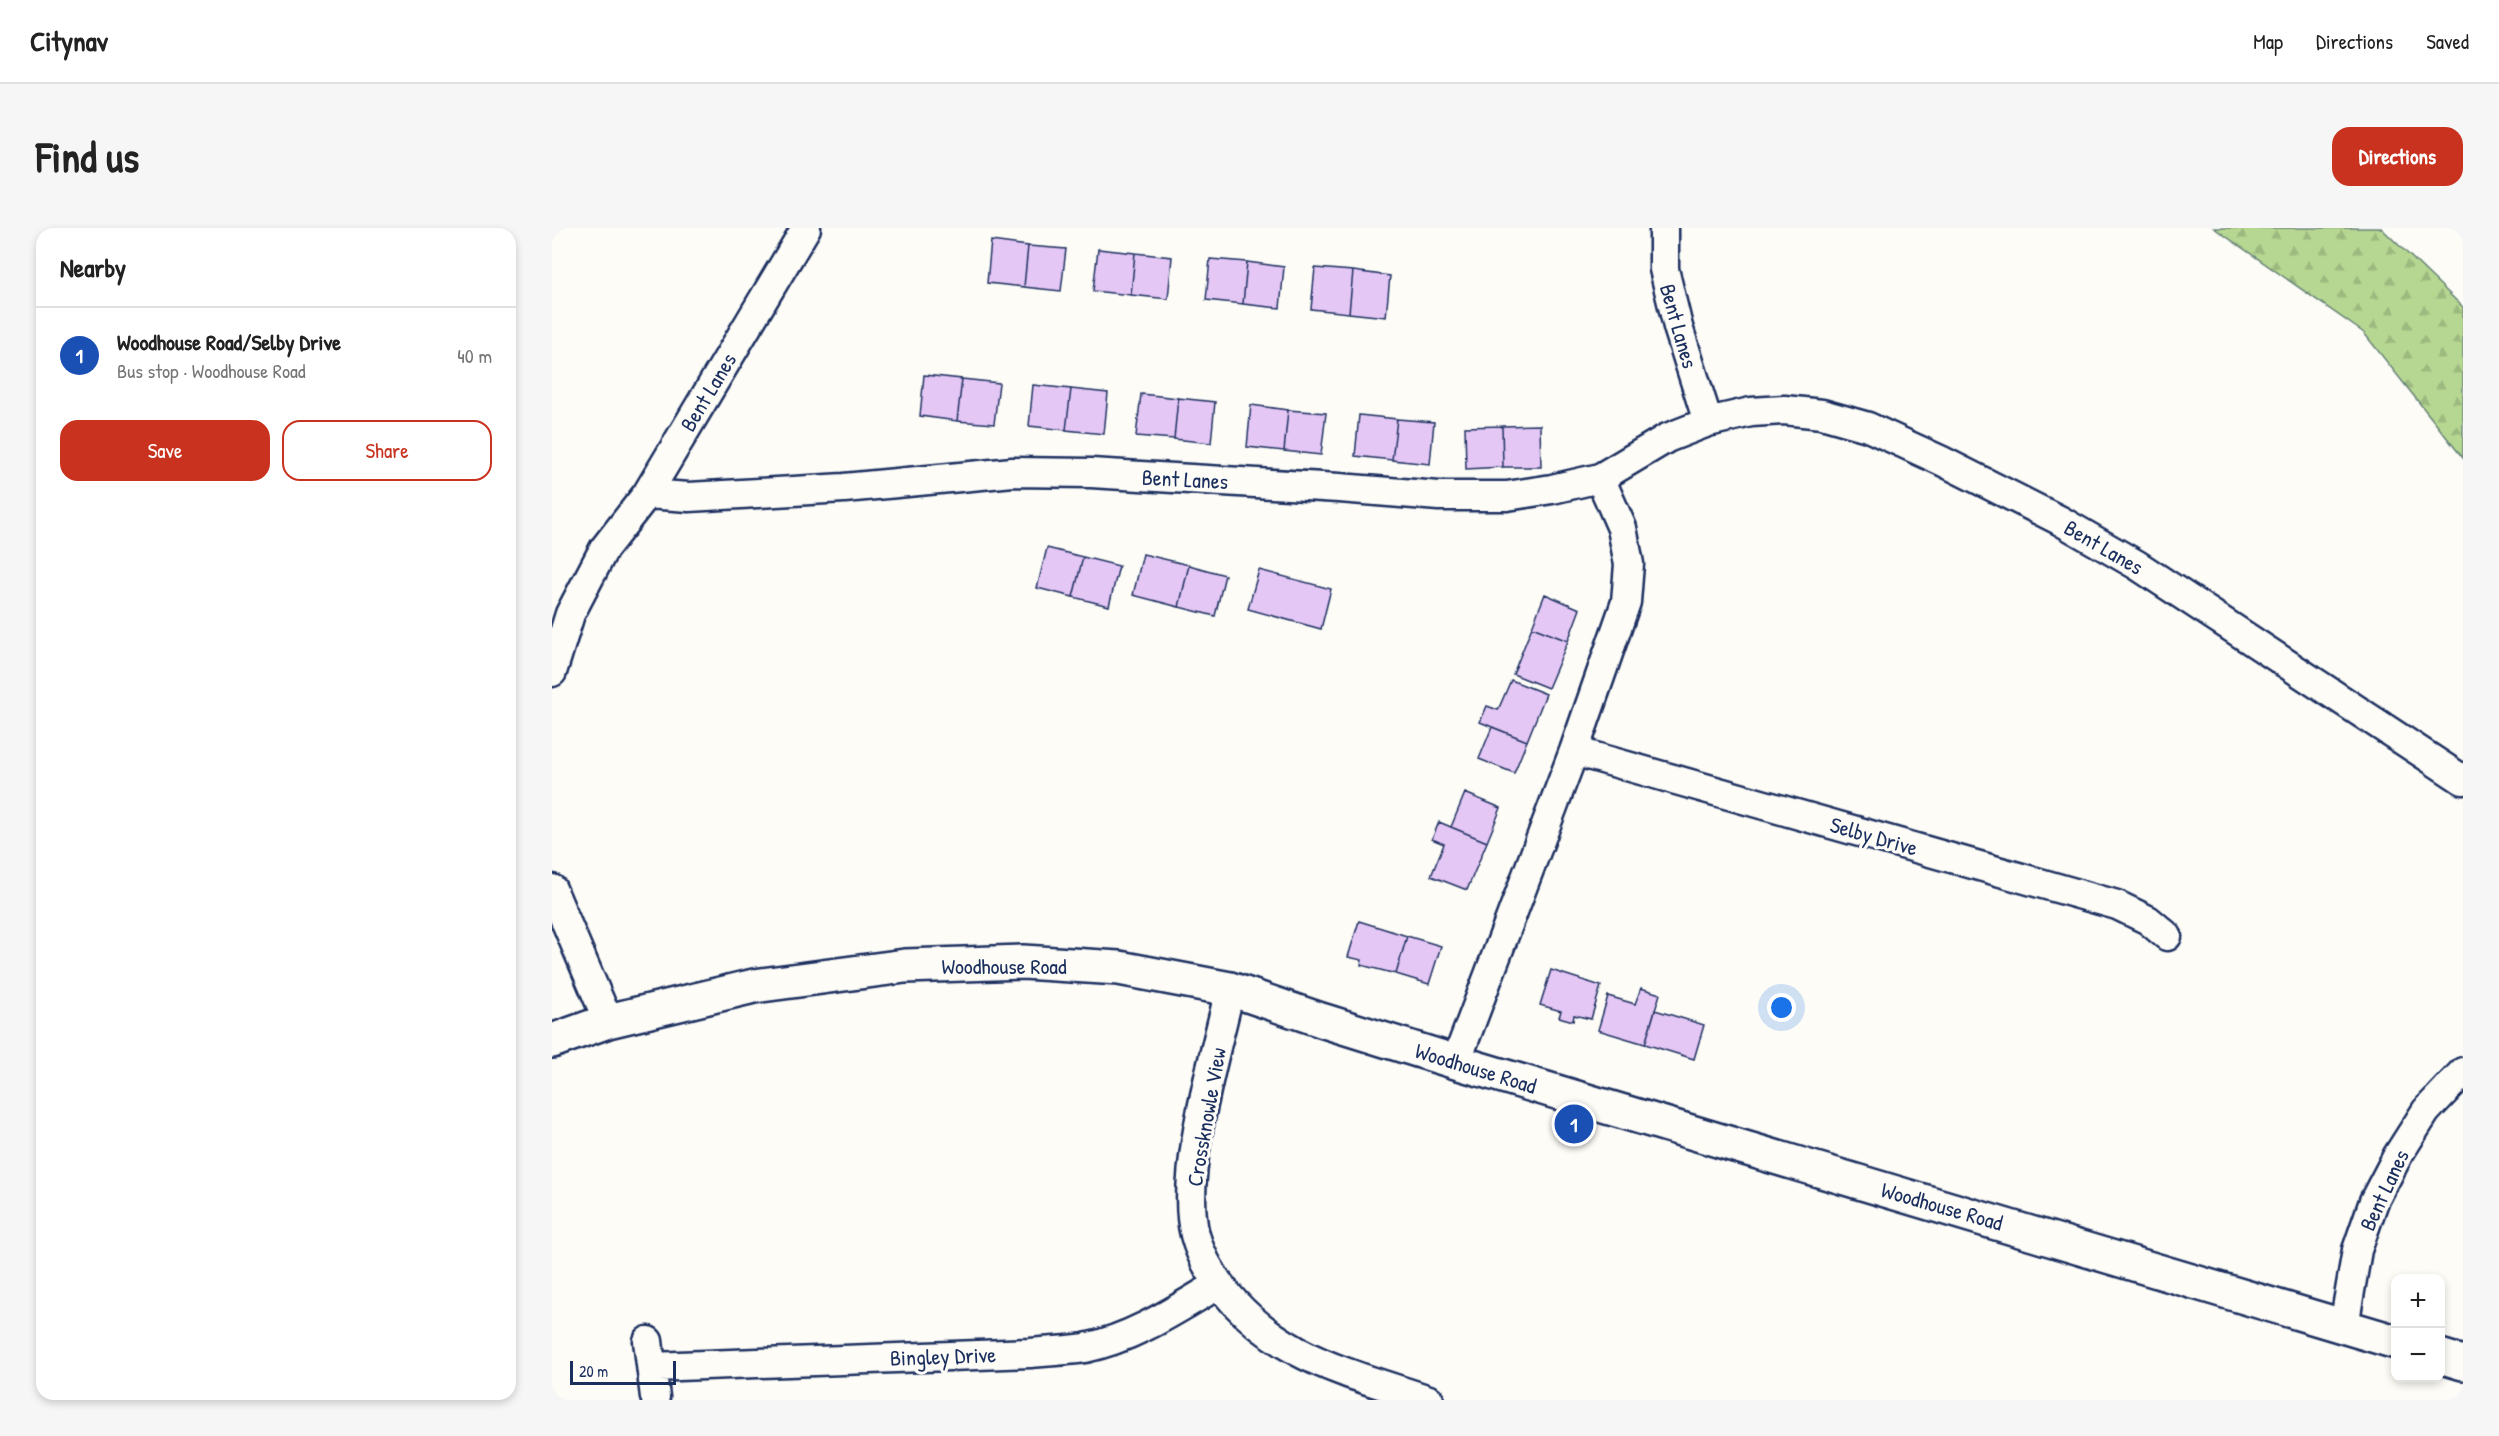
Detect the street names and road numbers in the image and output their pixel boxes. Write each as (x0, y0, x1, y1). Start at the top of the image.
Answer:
street label: Bent Lanes (1653, 280, 1705, 372)
street label: Bent Lanes (673, 347, 743, 437)
street label: Bent Lanes (1141, 462, 1229, 496)
street label: Bent Lanes (2059, 512, 2149, 582)
street label: Selby Drive (1827, 809, 1921, 863)
street label: Woodhouse Road (941, 951, 1067, 981)
street label: Woodhouse Road (1412, 1035, 1541, 1101)
street label: Crossknowle View (1179, 1045, 1233, 1189)
street label: Bent Lanes (2352, 1144, 2416, 1236)
street label: Woodhouse Road (1878, 1174, 2007, 1238)
street label: Bingley Drive (889, 1339, 997, 1373)

